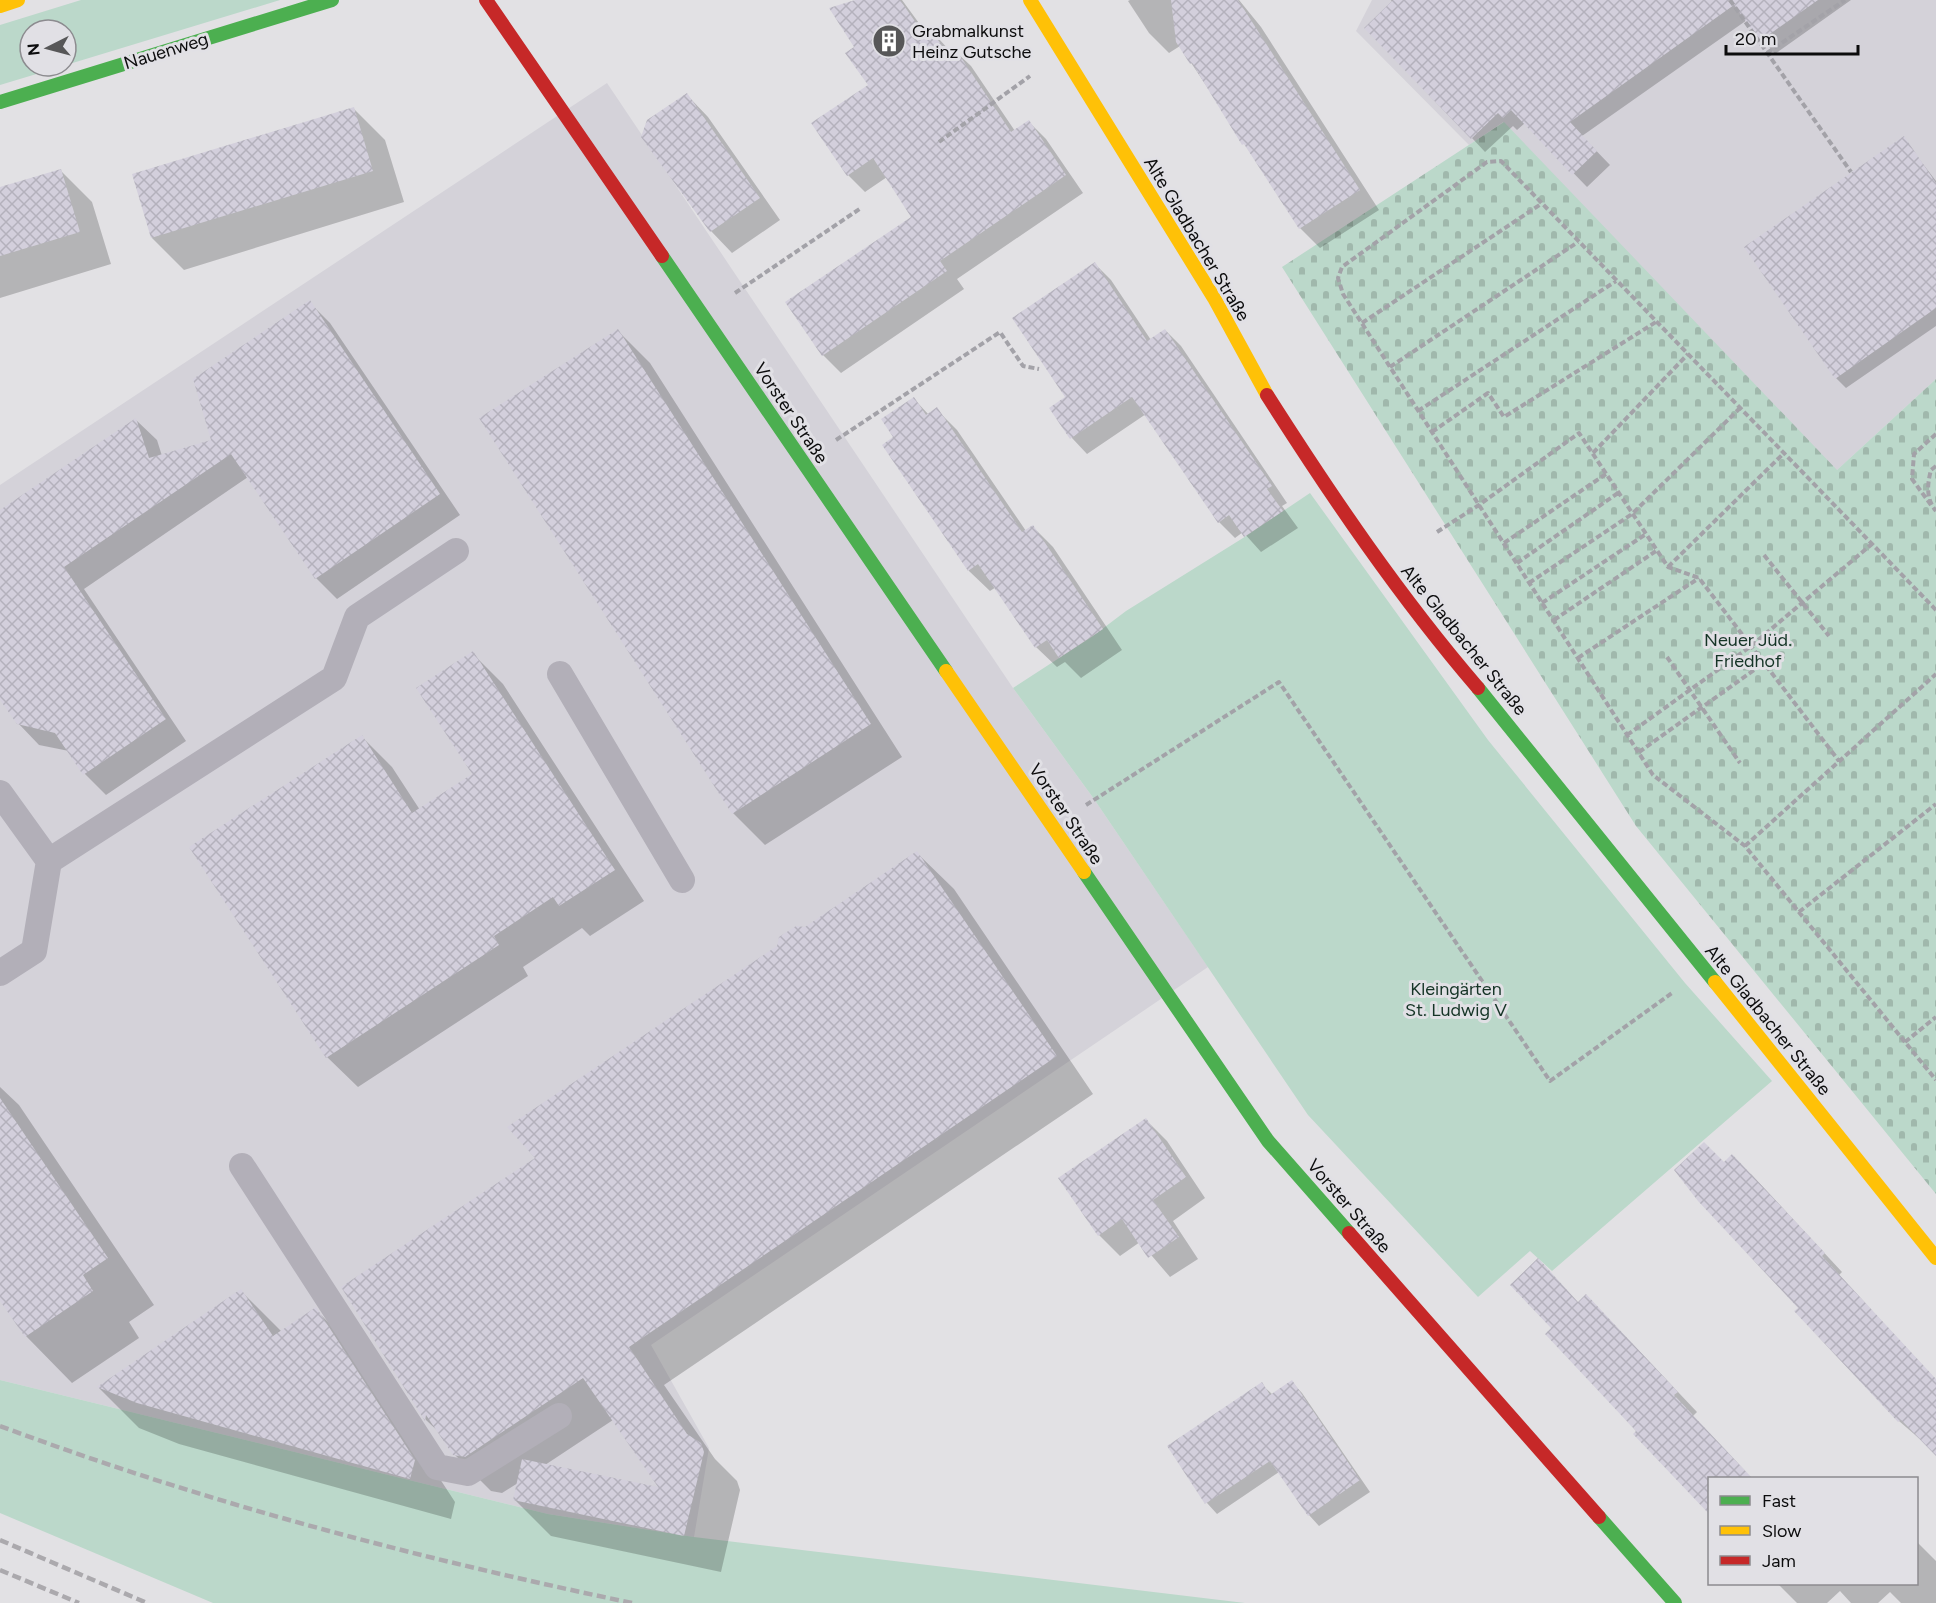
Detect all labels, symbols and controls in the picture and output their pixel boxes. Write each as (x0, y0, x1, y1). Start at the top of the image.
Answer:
north arrow (18, 18, 78, 78)
scale bar (1726, 18, 1858, 56)
place label: Grabmalkunst Heinz Gutsche (912, 20, 1032, 63)
building icon: Grabmalkunst Heinz Gutsche (871, 23, 907, 59)
street label: Nauenweg (121, 28, 211, 74)
text: 20 m (1735, 28, 1776, 50)
text: N (23, 42, 44, 57)
street label: Alte Gladbacher Straße (1139, 153, 1255, 325)
street label: Vorster Straße (749, 358, 833, 468)
street label: Alte Gladbacher Straße (1396, 560, 1532, 720)
park label: Neuer Jüd. Friedhof (1704, 629, 1792, 672)
street label: Vorster Straße (1024, 759, 1108, 869)
street label: Alte Gladbacher Straße (1700, 940, 1836, 1100)
park label: Kleingärten St. Ludwig V (1405, 978, 1507, 1021)
street label: Vorster Straße (1302, 1155, 1396, 1257)
legend (1708, 1477, 1918, 1585)
text: Fast (1762, 1490, 1796, 1512)
text: Slow (1762, 1520, 1801, 1542)
text: Jam (1762, 1550, 1796, 1572)

